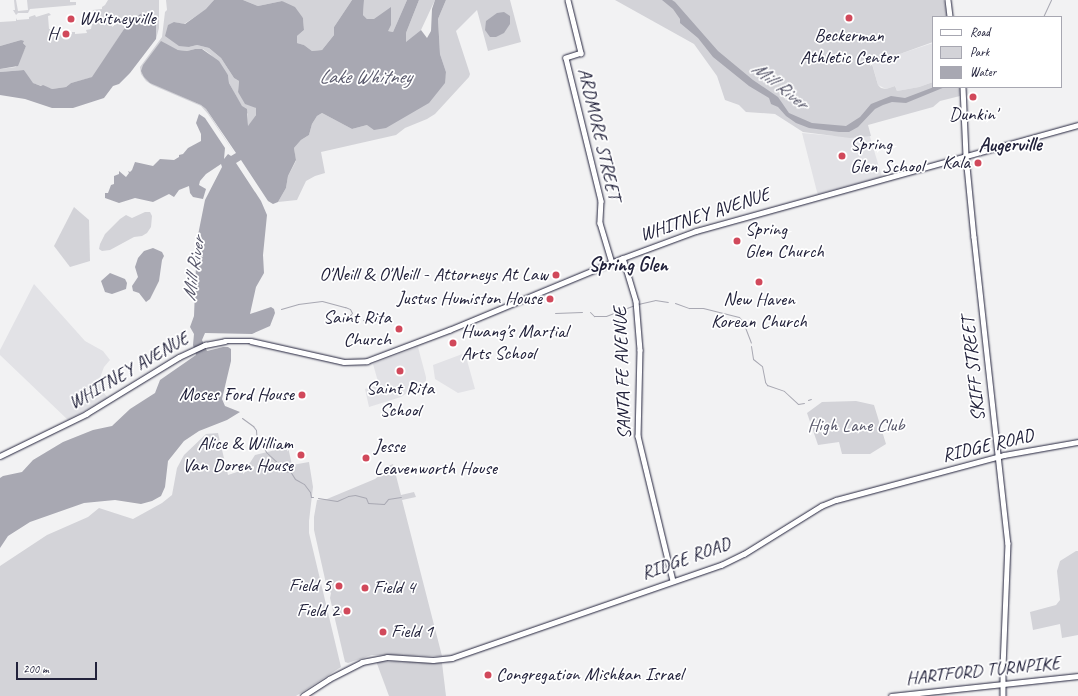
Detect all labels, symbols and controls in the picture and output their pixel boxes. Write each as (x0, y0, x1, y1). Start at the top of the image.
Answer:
place label: Whitneyville (79, 8, 156, 30)
marker: Beckerman Athletic Center (844, 13, 854, 23)
marker: Whitneyville (66, 14, 76, 24)
legend (932, 16, 1062, 88)
place label: H (47, 23, 58, 45)
text: Road (970, 24, 990, 40)
place label: Beckerman Athletic Center (800, 25, 898, 69)
marker: H (61, 29, 71, 39)
text: Park (970, 44, 989, 60)
water label: Mill River (747, 56, 813, 114)
water label: Lake Whitney (319, 64, 411, 88)
text: Water (970, 64, 996, 80)
street label: ARDMORE STREET (573, 66, 625, 202)
marker: Dunkin' (968, 92, 978, 102)
place label: Dunkin' (949, 104, 997, 126)
district label: Augerville (979, 132, 1041, 156)
place label: Spring Glen School (850, 134, 923, 178)
marker: Spring Glen School (837, 151, 847, 161)
place label: Kala (942, 152, 970, 174)
marker: Kala (973, 158, 983, 168)
street label: WHITNEY AVENUE (637, 183, 773, 247)
place label: Spring Glen Church (745, 219, 825, 263)
water label: Mill River (176, 235, 210, 303)
marker: Spring Glen Church (732, 236, 742, 246)
district label: Spring Glen (588, 252, 668, 276)
place label: O'Neill & O'Neill - Attorneys At Law (320, 264, 548, 286)
marker: O'Neill & O'Neill - Attorneys At Law (551, 270, 561, 280)
marker: New Haven Korean Church (754, 277, 764, 287)
place label: Justus Humiston House (397, 288, 542, 310)
place label: New Haven Korean Church (711, 289, 807, 333)
marker: Justus Humiston House (545, 294, 555, 304)
street label: SANTA FE AVENUE (609, 306, 637, 440)
place label: Saint Rita Church (323, 307, 391, 351)
street label: SKIFF STREET (957, 316, 991, 422)
place label: Hwang's Martial Arts School (461, 321, 568, 365)
marker: Saint Rita Church (394, 324, 404, 334)
street label: WHITNEY AVENUE (65, 327, 193, 415)
marker: Hwang's Martial Arts School (448, 338, 458, 348)
marker: Saint Rita School (395, 366, 405, 376)
place label: Saint Rita School (366, 378, 434, 422)
place label: Moses Ford House (179, 384, 294, 406)
marker: Moses Ford House (297, 390, 307, 400)
park label: High Lane Club (807, 415, 905, 437)
street label: RIDGE ROAD (940, 424, 1036, 468)
place label: Alice & William Van Doren House (182, 433, 293, 477)
place label: Jesse Leavenworth House (374, 436, 497, 480)
marker: Alice & William Van Doren House (296, 450, 306, 460)
marker: Jesse Leavenworth House (361, 453, 371, 463)
street label: RIDGE ROAD (638, 532, 734, 586)
place label: Field 5 (289, 575, 331, 597)
place label: Field 4 (373, 577, 415, 599)
marker: Field 5 (334, 581, 344, 591)
marker: Field 4 (360, 583, 370, 593)
place label: Field 2 (297, 600, 339, 622)
marker: Field 2 (342, 606, 352, 616)
place label: Field 1 (391, 621, 433, 643)
marker: Field 1 (378, 627, 388, 637)
street label: HARTFORD TURNPIKE (905, 652, 1061, 690)
scale bar (18, 654, 99, 680)
text: 200 m (23, 661, 49, 677)
place label: Congregation Mishkan Israel (496, 664, 683, 686)
marker: Congregation Mishkan Israel (483, 670, 493, 680)

